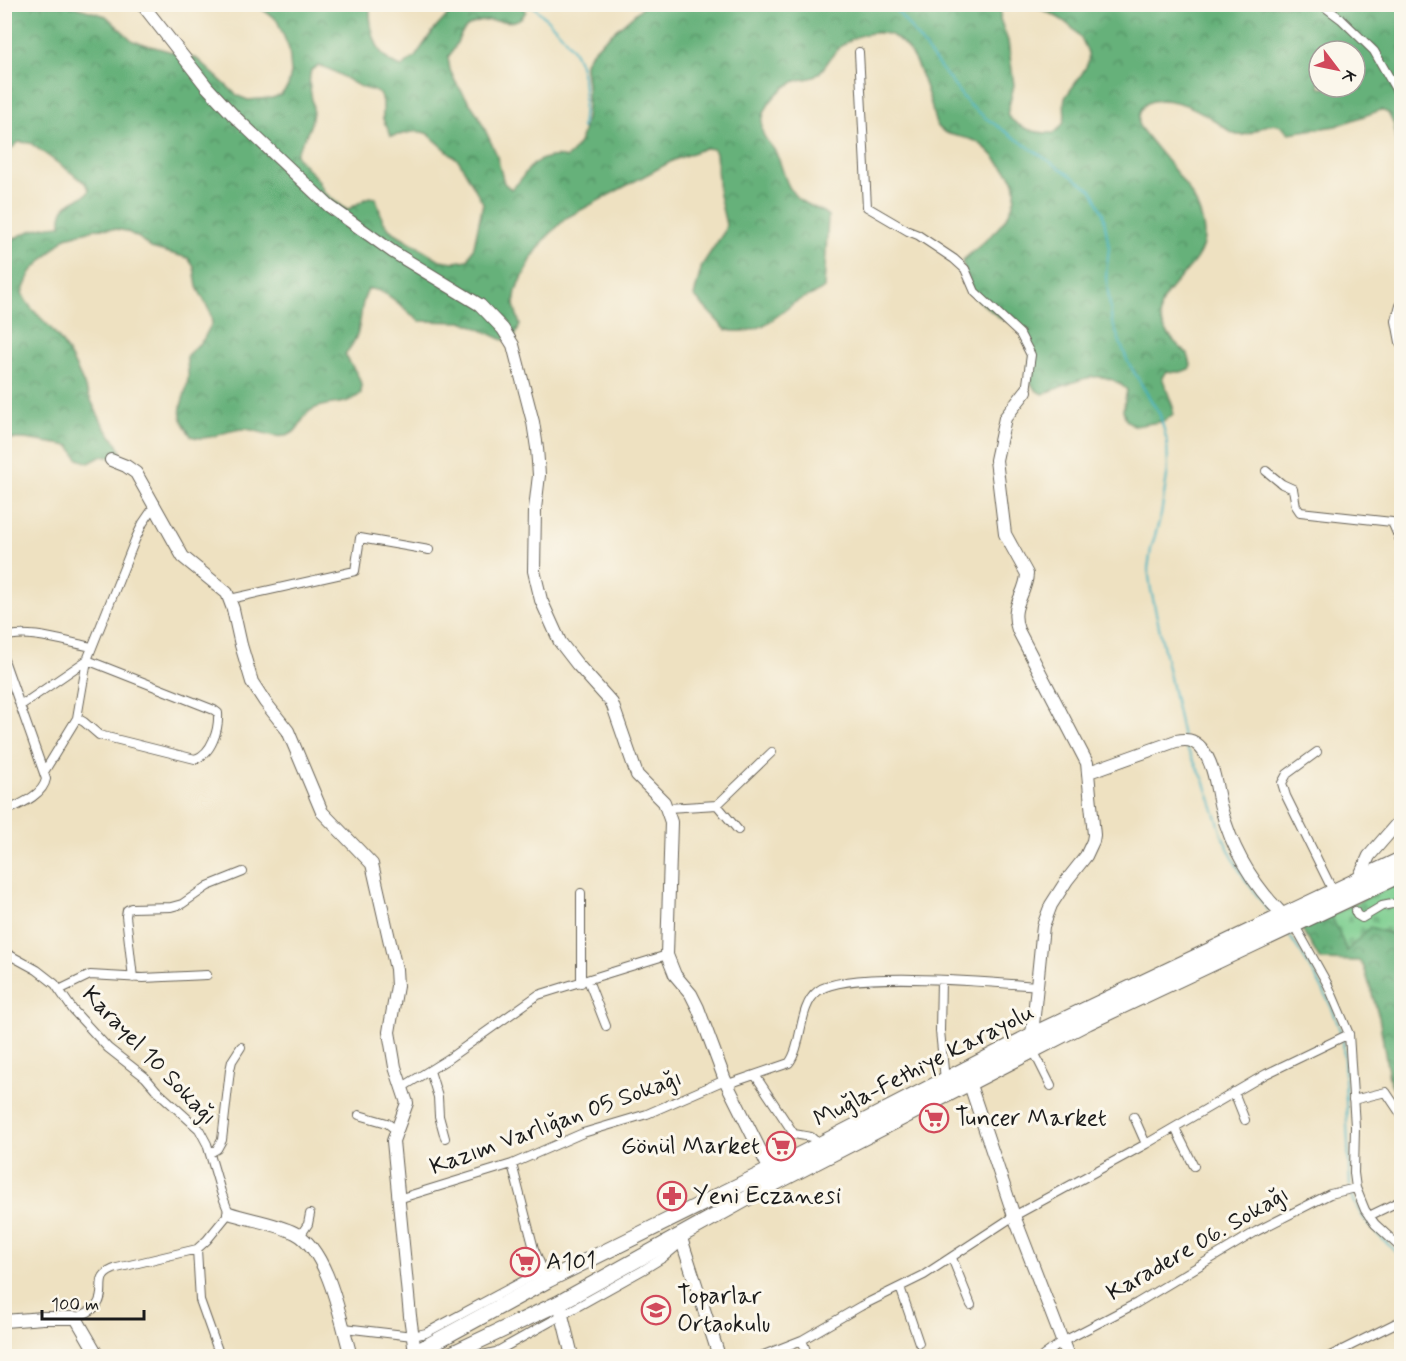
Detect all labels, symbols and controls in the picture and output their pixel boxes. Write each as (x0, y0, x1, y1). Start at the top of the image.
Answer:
north arrow (1307, 39, 1367, 99)
text: K (1336, 66, 1360, 87)
street label: Karayel 10 Sokağı (75, 980, 223, 1132)
street label: Muğla-Fethiye Karayolu (809, 997, 1039, 1135)
street label: Kazım Varlığan 05 Sokağı (426, 1063, 686, 1183)
supermarket icon: Tuncer Market (918, 1102, 950, 1134)
place label: Tuncer Market (955, 1103, 1107, 1134)
supermarket icon: Gönül Market (765, 1130, 797, 1162)
place label: Gönül Market (621, 1131, 760, 1162)
street label: Karadere 06. Sokağı (1101, 1179, 1295, 1309)
pharmacy icon: Yeni Eczanesi (656, 1180, 688, 1212)
place label: Yeni Eczanesi (693, 1181, 841, 1212)
supermarket icon: A101 (509, 1246, 541, 1278)
place label: A101 (546, 1247, 596, 1278)
place label: Toparlar Ortaokulu (677, 1281, 770, 1340)
scale bar (42, 1283, 144, 1321)
text: 100 m (51, 1293, 99, 1317)
school or university icon: Toparlar Ortaokulu (640, 1294, 672, 1326)

